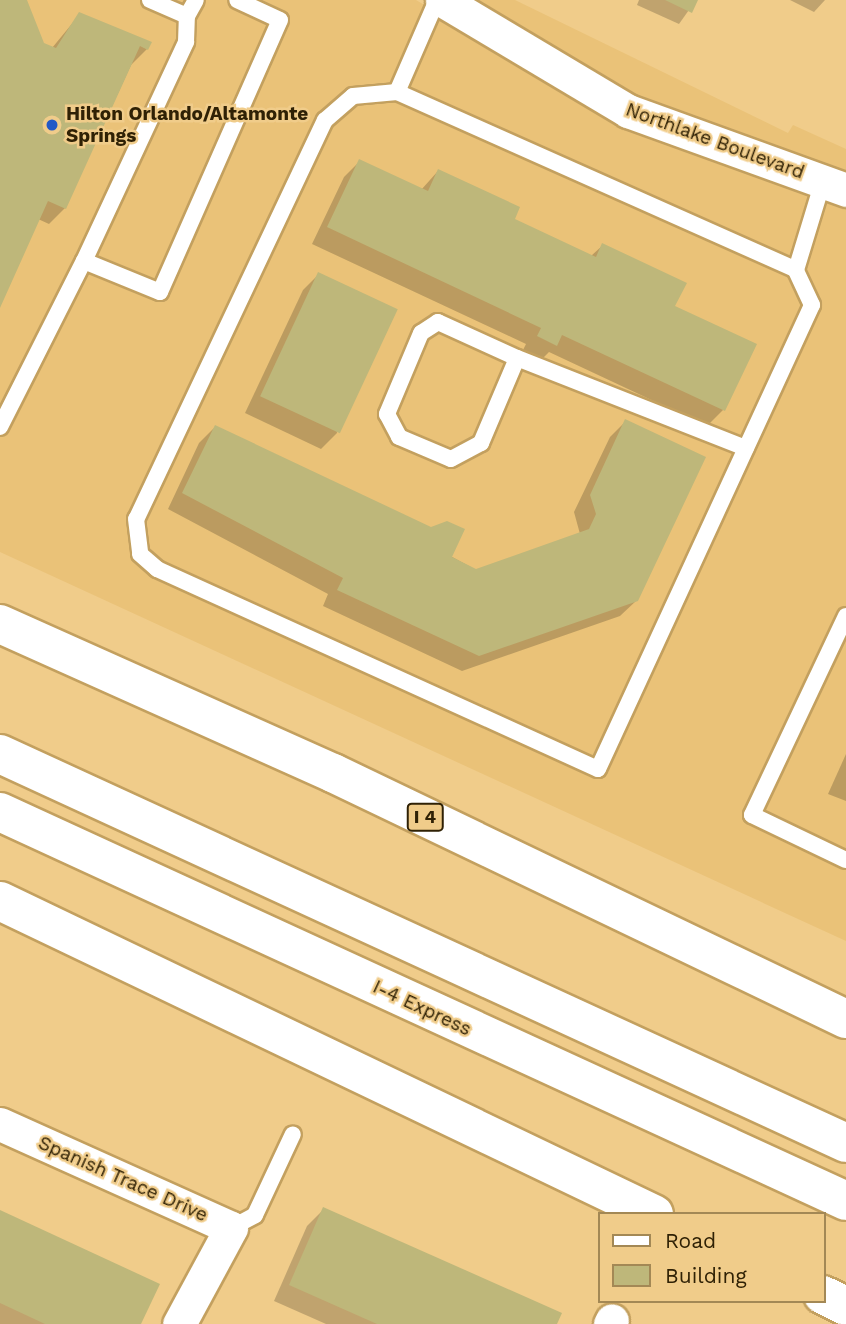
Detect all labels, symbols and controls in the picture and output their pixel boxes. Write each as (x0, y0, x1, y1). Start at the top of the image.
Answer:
street label: Northlake Boulevard (623, 98, 807, 184)
place label: Hilton Orlando/Altamonte Springs (66, 103, 308, 147)
marker: Hilton Orlando/Altamonte Springs (44, 117, 60, 133)
road number: I 4 (406, 802, 444, 832)
street label: I-4 Express (369, 975, 475, 1041)
street label: Spanish Trace Drive (35, 1131, 211, 1227)
legend (598, 1212, 825, 1303)
text: Road (665, 1228, 716, 1253)
text: Building (665, 1263, 747, 1288)

